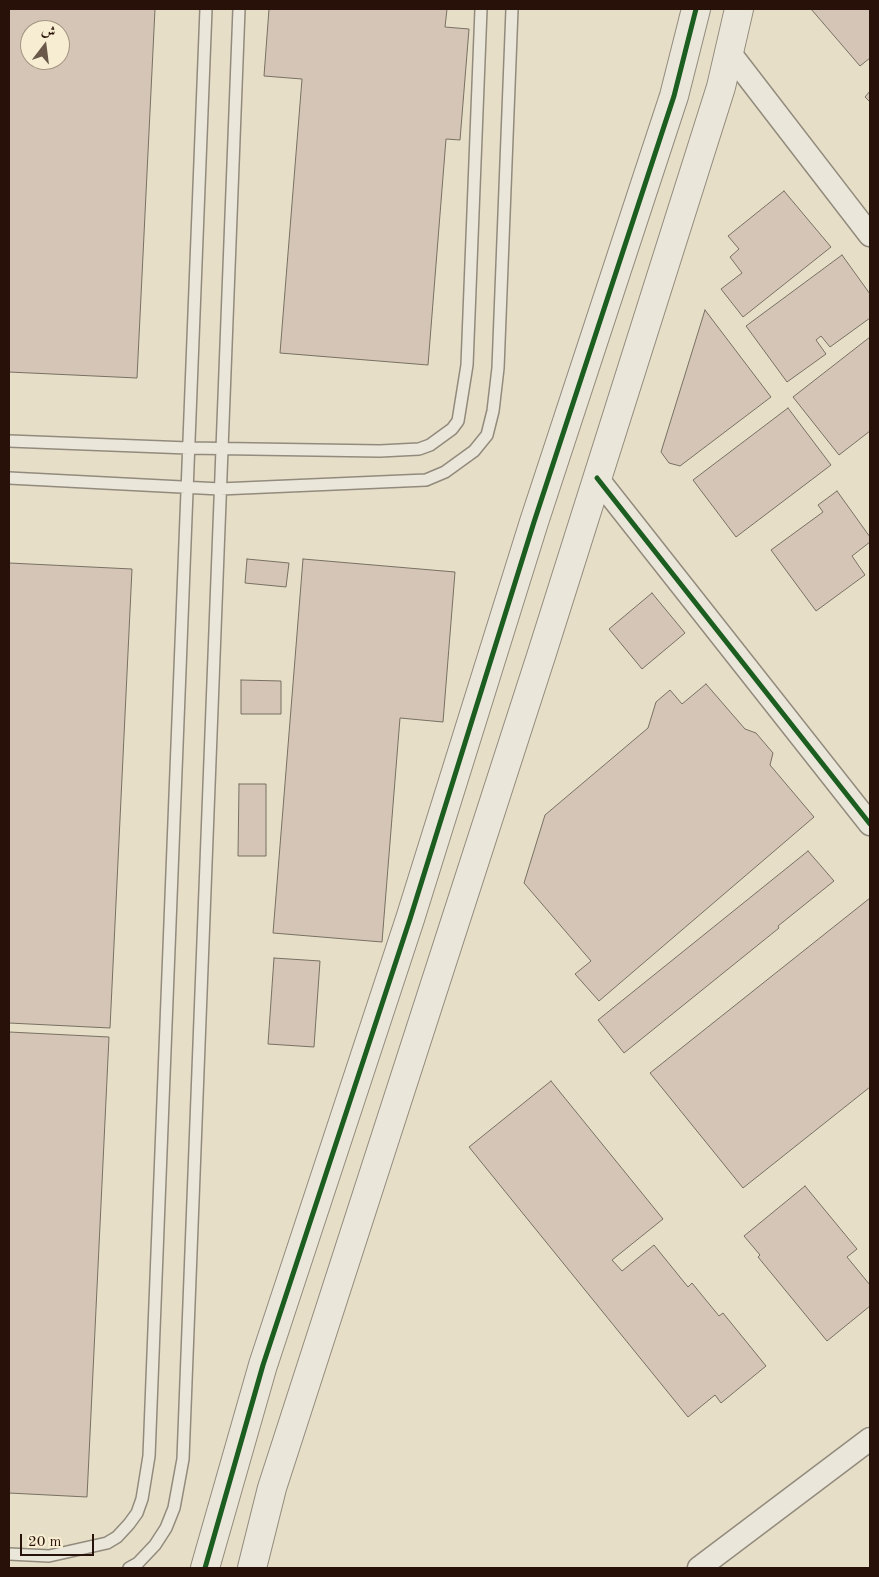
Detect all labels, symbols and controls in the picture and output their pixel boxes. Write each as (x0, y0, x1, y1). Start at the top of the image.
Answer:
north arrow (20, 20, 70, 70)
text: ش (40, 23, 57, 40)
scale bar (22, 1524, 96, 1556)
text: 20 m (28, 1535, 62, 1550)

